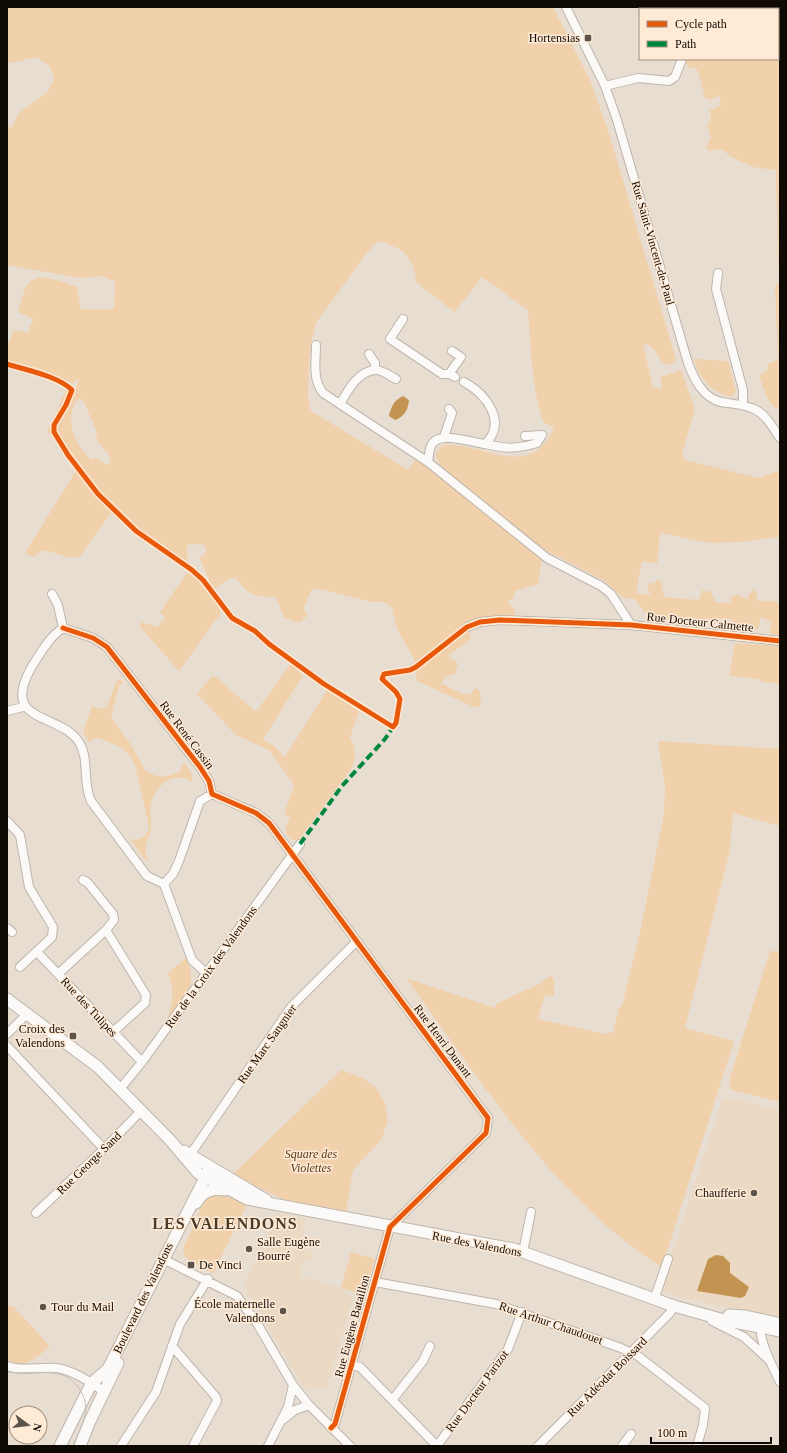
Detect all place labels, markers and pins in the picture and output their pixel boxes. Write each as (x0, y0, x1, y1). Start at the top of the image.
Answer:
place label: Hortensias (529, 31, 580, 45)
marker: Hortensias (583, 33, 593, 43)
place label: Croix des Valendons (15, 1022, 65, 1050)
marker: Croix des Valendons (68, 1031, 78, 1041)
place label: Chaufferie (695, 1186, 746, 1200)
marker: Chaufferie (749, 1188, 759, 1198)
place label: Salle Eugène Bourré (257, 1235, 320, 1263)
marker: Salle Eugène Bourré (244, 1244, 254, 1254)
place label: De Vinci (199, 1258, 242, 1272)
marker: De Vinci (186, 1260, 196, 1270)
place label: École maternelle Valendons (194, 1297, 275, 1325)
place label: Tour du Mail (51, 1300, 115, 1314)
marker: Tour du Mail (38, 1302, 48, 1312)
marker: École maternelle Valendons (278, 1306, 288, 1316)

